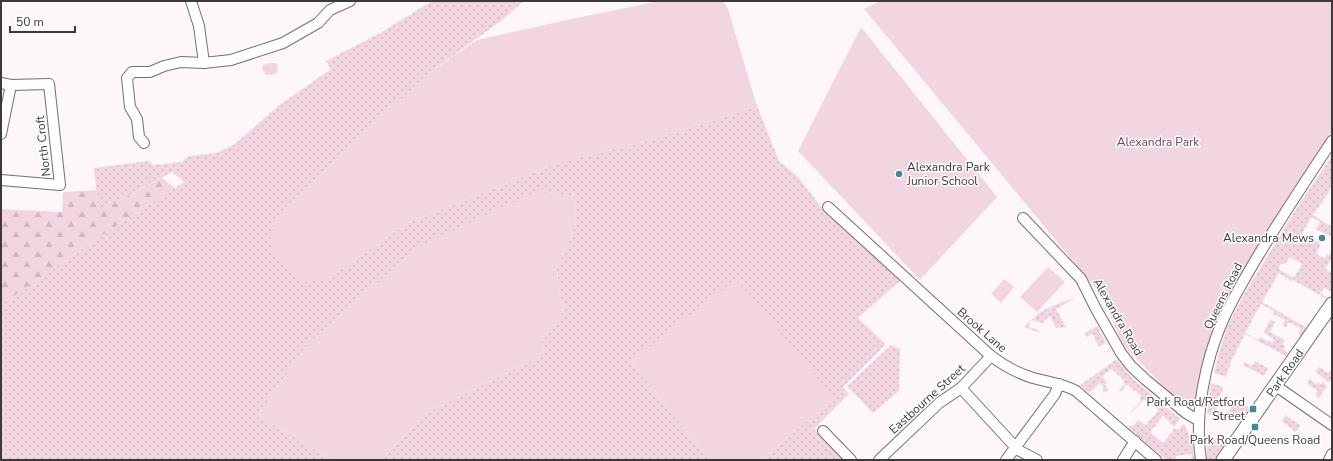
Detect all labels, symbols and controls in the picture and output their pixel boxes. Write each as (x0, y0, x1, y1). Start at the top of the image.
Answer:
scale bar (10, 8, 75, 34)
text: 50 m (16, 14, 44, 30)
street label: North Croft (32, 114, 54, 177)
park label: Alexandra Park (1117, 134, 1200, 150)
place label: Alexandra Park Junior School (906, 159, 991, 189)
marker: Alexandra Park Junior School (894, 169, 904, 179)
place label: Alexandra Mews (1223, 230, 1314, 246)
marker: Alexandra Mews (1317, 233, 1327, 243)
street label: Queens Road (1200, 260, 1246, 332)
street label: Alexandra Road (1089, 275, 1147, 359)
street label: Brook Lane (954, 304, 1010, 356)
street label: Park Road (1263, 346, 1307, 400)
street label: Eastbourne Street (886, 360, 969, 437)
place label: Park Road/Retford Street (1146, 394, 1246, 424)
marker: Park Road/Retford Street (1248, 404, 1258, 414)
marker: Park Road/Queens Road (1250, 422, 1260, 432)
place label: Park Road/Queens Road (1190, 432, 1320, 448)

